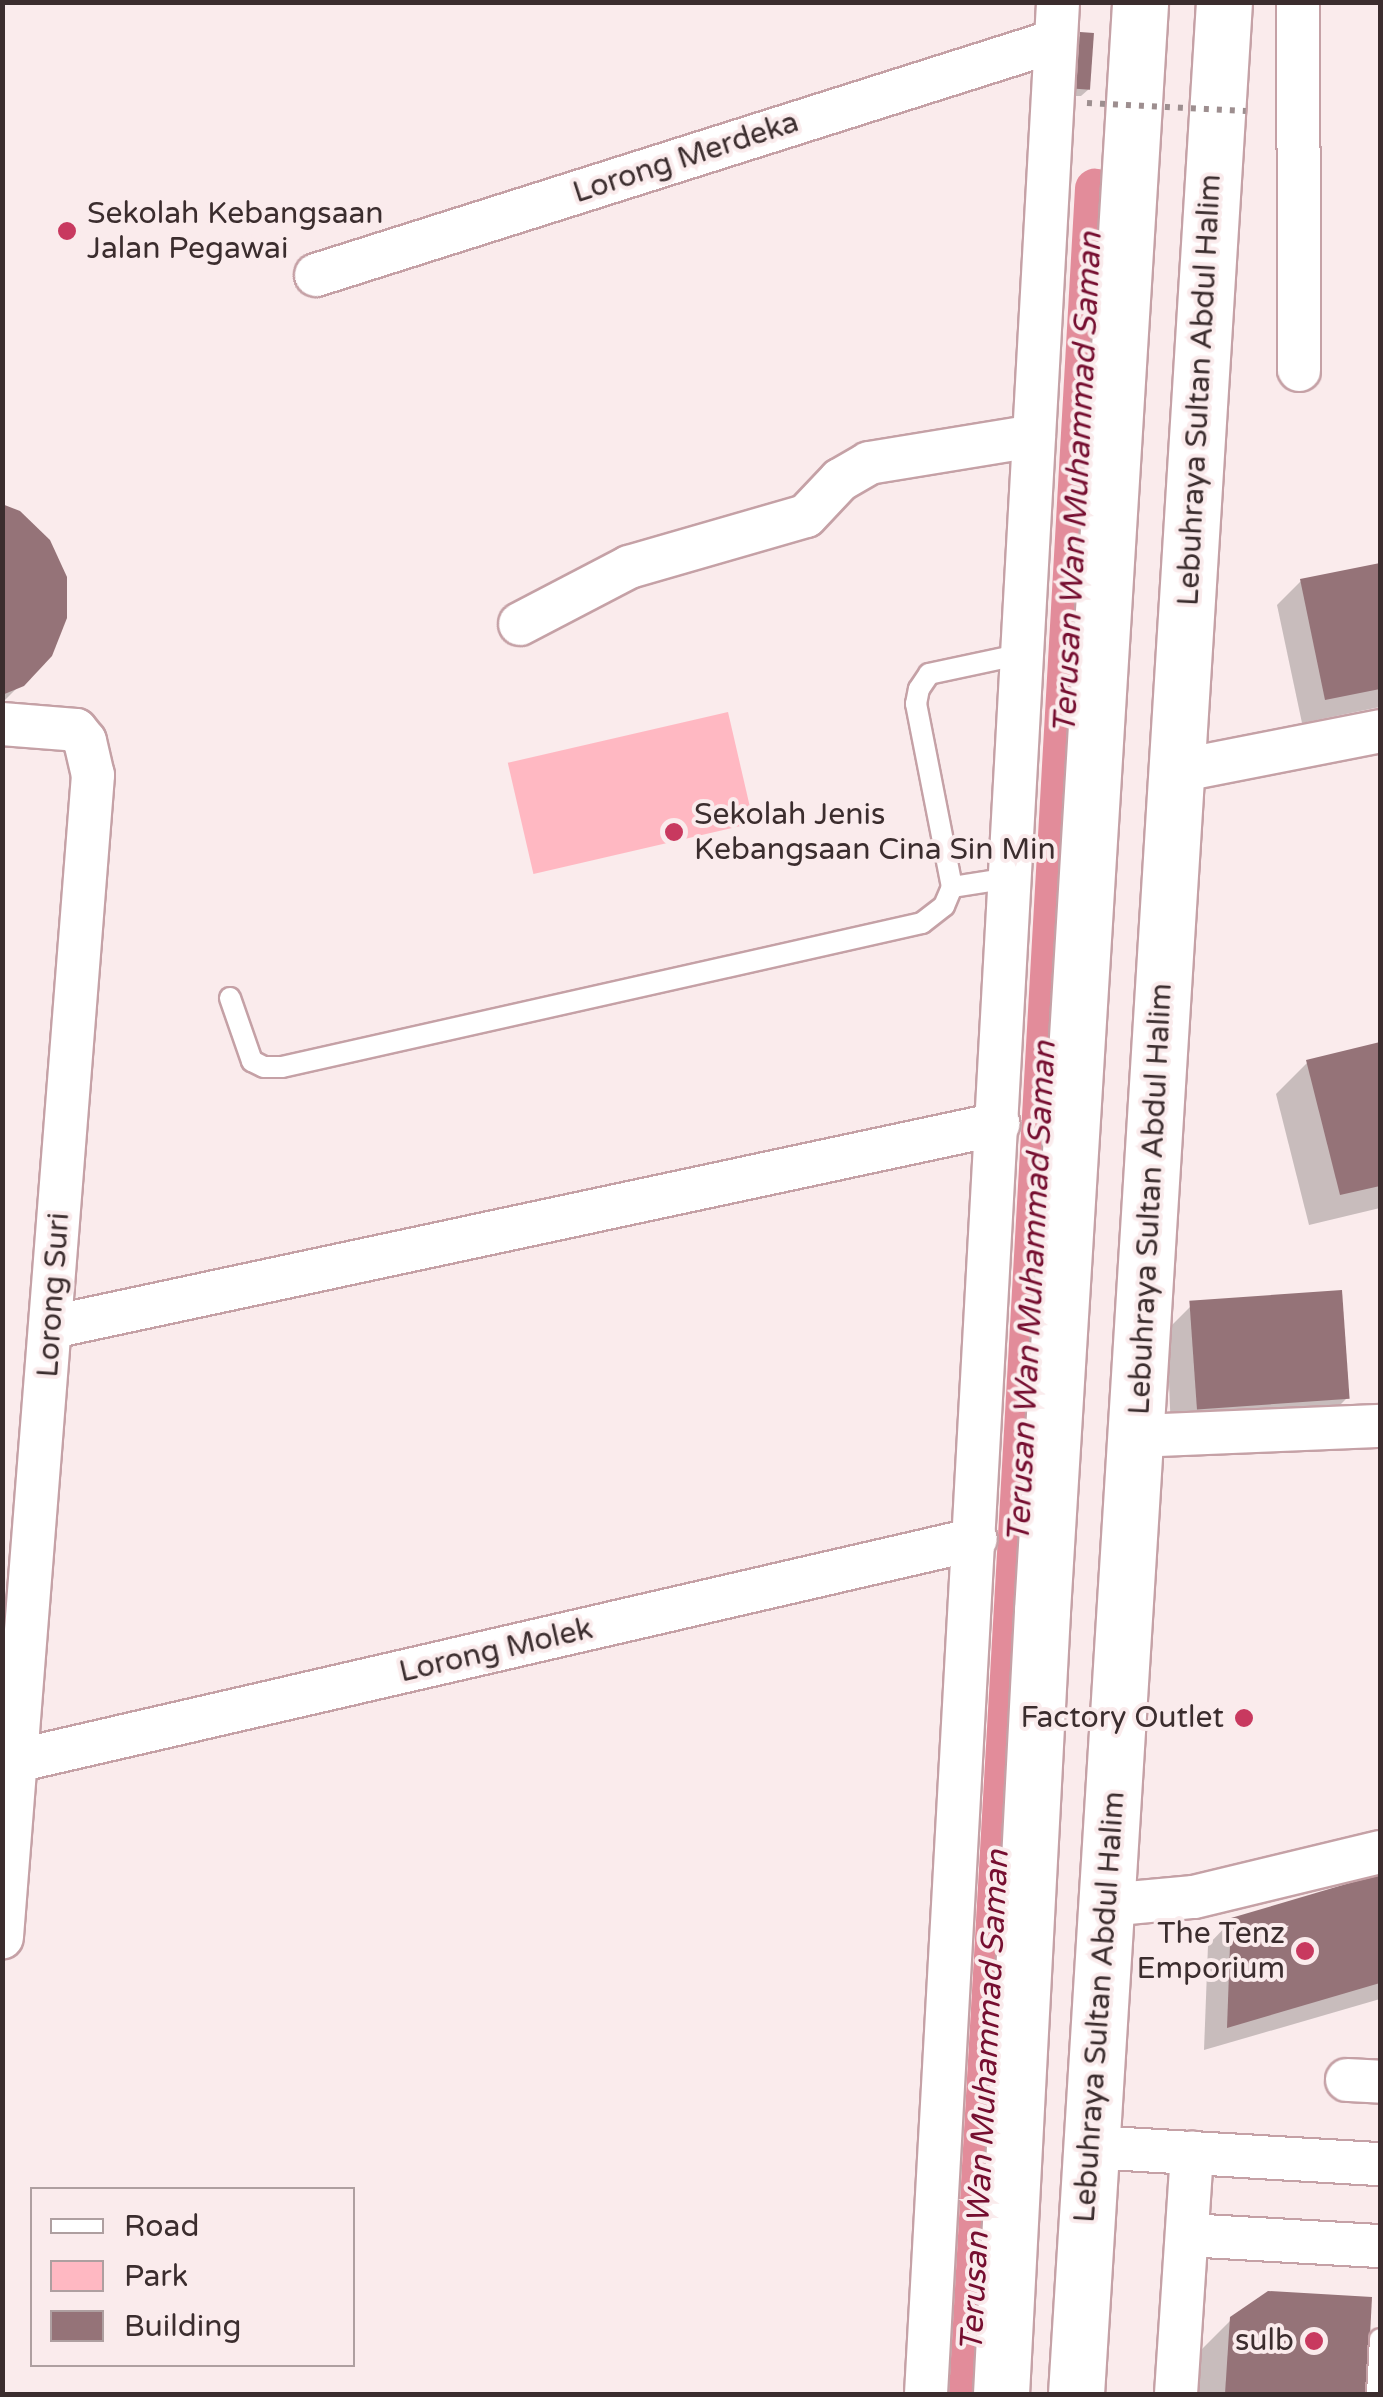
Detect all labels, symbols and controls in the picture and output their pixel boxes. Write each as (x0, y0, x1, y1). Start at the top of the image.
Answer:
street label: Lorong Merdeka (569, 105, 803, 211)
street label: Lebuhraya Sultan Abdul Halim (1171, 173, 1229, 607)
place label: Sekolah Kebangsaan Jalan Pegawai (87, 196, 384, 266)
marker: Sekolah Kebangsaan Jalan Pegawai (56, 220, 78, 242)
water label: Terusan Wan Muhammad Saman (1046, 231, 1110, 735)
place label: Sekolah Jenis Kebangsaan Cina Sin Min (694, 797, 1056, 868)
marker: Sekolah Jenis Kebangsaan Cina Sin Min (663, 821, 685, 843)
street label: Lebuhraya Sultan Abdul Halim (1122, 982, 1180, 1416)
water label: Terusan Wan Muhammad Saman (1000, 1040, 1064, 1544)
street label: Lorong Suri (30, 1211, 78, 1379)
street label: Lorong Molek (396, 1611, 596, 1691)
place label: Factory Outlet (1021, 1700, 1224, 1736)
marker: Factory Outlet (1233, 1707, 1255, 1729)
street label: Lebuhraya Sultan Abdul Halim (1067, 1790, 1133, 2224)
water label: Terusan Wan Muhammad Saman (953, 1849, 1017, 2353)
place label: The Tenz Emporium (1137, 1916, 1285, 1986)
marker: The Tenz Emporium (1294, 1940, 1316, 1962)
legend (30, 2187, 355, 2367)
text: Road (124, 2208, 199, 2245)
text: Park (124, 2258, 188, 2295)
text: Building (124, 2308, 241, 2345)
place label: sulb (1235, 2323, 1294, 2359)
marker: sulb (1303, 2330, 1325, 2352)

